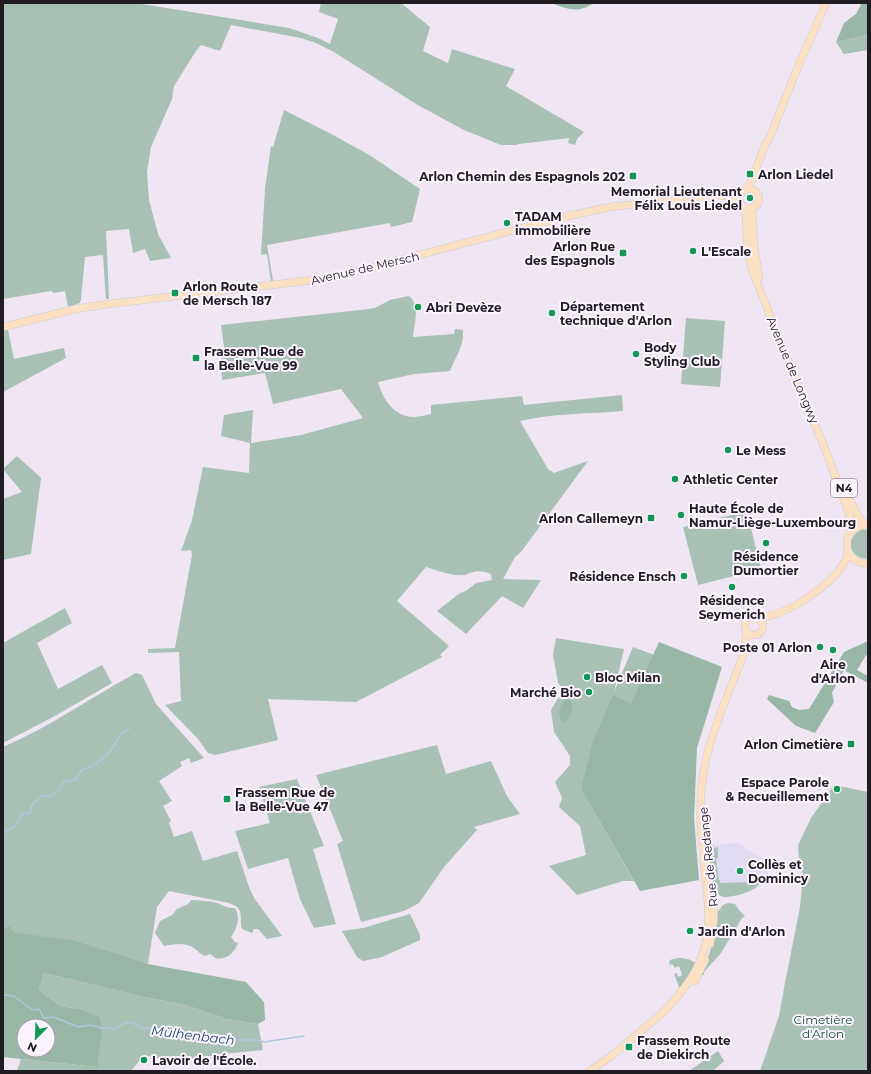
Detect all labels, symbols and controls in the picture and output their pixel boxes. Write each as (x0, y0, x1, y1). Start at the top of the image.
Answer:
place label: Arlon Liedel (757, 167, 833, 182)
place label: Arlon Chemin des Espagnols 202 (418, 169, 625, 184)
marker: Arlon Liedel (745, 169, 755, 179)
marker: Arlon Chemin des Espagnols 202 (628, 171, 638, 181)
place label: Memorial Lieutenant Félix Louis Liedel (611, 184, 743, 213)
marker: Memorial Lieutenant Félix Louis Liedel (745, 193, 755, 203)
place label: TADAM immobilière (515, 209, 591, 238)
marker: TADAM immobilière (502, 218, 512, 228)
place label: Arlon Rue des Espagnols (525, 239, 616, 268)
place label: L'Escale (701, 244, 751, 259)
marker: L'Escale (688, 246, 698, 256)
street label: Avenue de Mersch (309, 248, 421, 288)
marker: Arlon Rue des Espagnols (618, 248, 628, 258)
place label: Arlon Route de Mersch 187 (182, 279, 272, 308)
marker: Arlon Route de Mersch 187 (170, 288, 180, 298)
place label: Département technique d'Arlon (560, 299, 672, 328)
place label: Abri Devèze (425, 300, 502, 315)
marker: Abri Devèze (413, 302, 423, 312)
marker: Département technique d'Arlon (547, 308, 557, 318)
street label: Avenue de Longwy (764, 314, 823, 426)
place label: Body Styling Club (644, 340, 720, 369)
place label: Frassem Rue de la Belle-Vue 99 (204, 344, 304, 373)
marker: Body Styling Club (631, 349, 641, 359)
marker: Frassem Rue de la Belle-Vue 99 (191, 353, 201, 363)
place label: Le Mess (736, 443, 787, 458)
marker: Le Mess (723, 445, 733, 455)
place label: Athletic Center (682, 472, 778, 487)
marker: Athletic Center (670, 474, 680, 484)
road number: N4 (831, 479, 857, 497)
place label: Haute École de Namur-Liège-Luxembourg (689, 501, 856, 530)
marker: Haute École de Namur-Liège-Luxembourg (676, 510, 686, 520)
place label: Arlon Callemeyn (538, 511, 643, 526)
marker: Arlon Callemeyn (646, 513, 656, 523)
marker: Résidence Dumortier (761, 538, 771, 548)
place label: Résidence Dumortier (733, 549, 799, 578)
place label: Résidence Ensch (569, 569, 676, 584)
marker: Résidence Ensch (679, 571, 689, 581)
marker: Résidence Seymerich (727, 582, 737, 592)
place label: Résidence Seymerich (699, 593, 765, 622)
place label: Poste 01 Arlon (723, 640, 812, 655)
marker: Poste 01 Arlon (815, 642, 825, 652)
marker: Aire d'Arlon (828, 645, 838, 655)
place label: Aire d'Arlon (811, 657, 855, 686)
place label: Bloc Milan (595, 670, 661, 685)
marker: Bloc Milan (582, 672, 592, 682)
place label: Marché Bio (510, 685, 581, 700)
marker: Marché Bio (584, 687, 594, 697)
place label: Arlon Cimetière (743, 737, 843, 752)
marker: Arlon Cimetière (846, 739, 856, 749)
place label: Espace Parole & Recueillement (725, 775, 830, 804)
marker: Espace Parole & Recueillement (832, 784, 842, 794)
place label: Frassem Rue de la Belle-Vue 47 (235, 785, 335, 814)
marker: Frassem Rue de la Belle-Vue 47 (222, 794, 232, 804)
street label: Rue de Redange (695, 806, 721, 908)
place label: Collès et Dominicy (748, 857, 809, 886)
marker: Collès et Dominicy (735, 866, 745, 876)
place label: Jardin d'Arlon (697, 924, 785, 939)
marker: Jardin d'Arlon (685, 926, 695, 936)
park label: Cimetière d'Arlon (794, 1012, 852, 1041)
north arrow (16, 1018, 56, 1058)
water label: Mülhenbach (150, 1022, 236, 1048)
place label: Frassem Route de Diekirch (637, 1033, 731, 1062)
text: N (25, 1039, 39, 1055)
marker: Frassem Route de Diekirch (624, 1042, 634, 1052)
place label: Lavoir de l'École. (152, 1053, 256, 1068)
marker: Lavoir de l'École. (139, 1055, 149, 1065)

